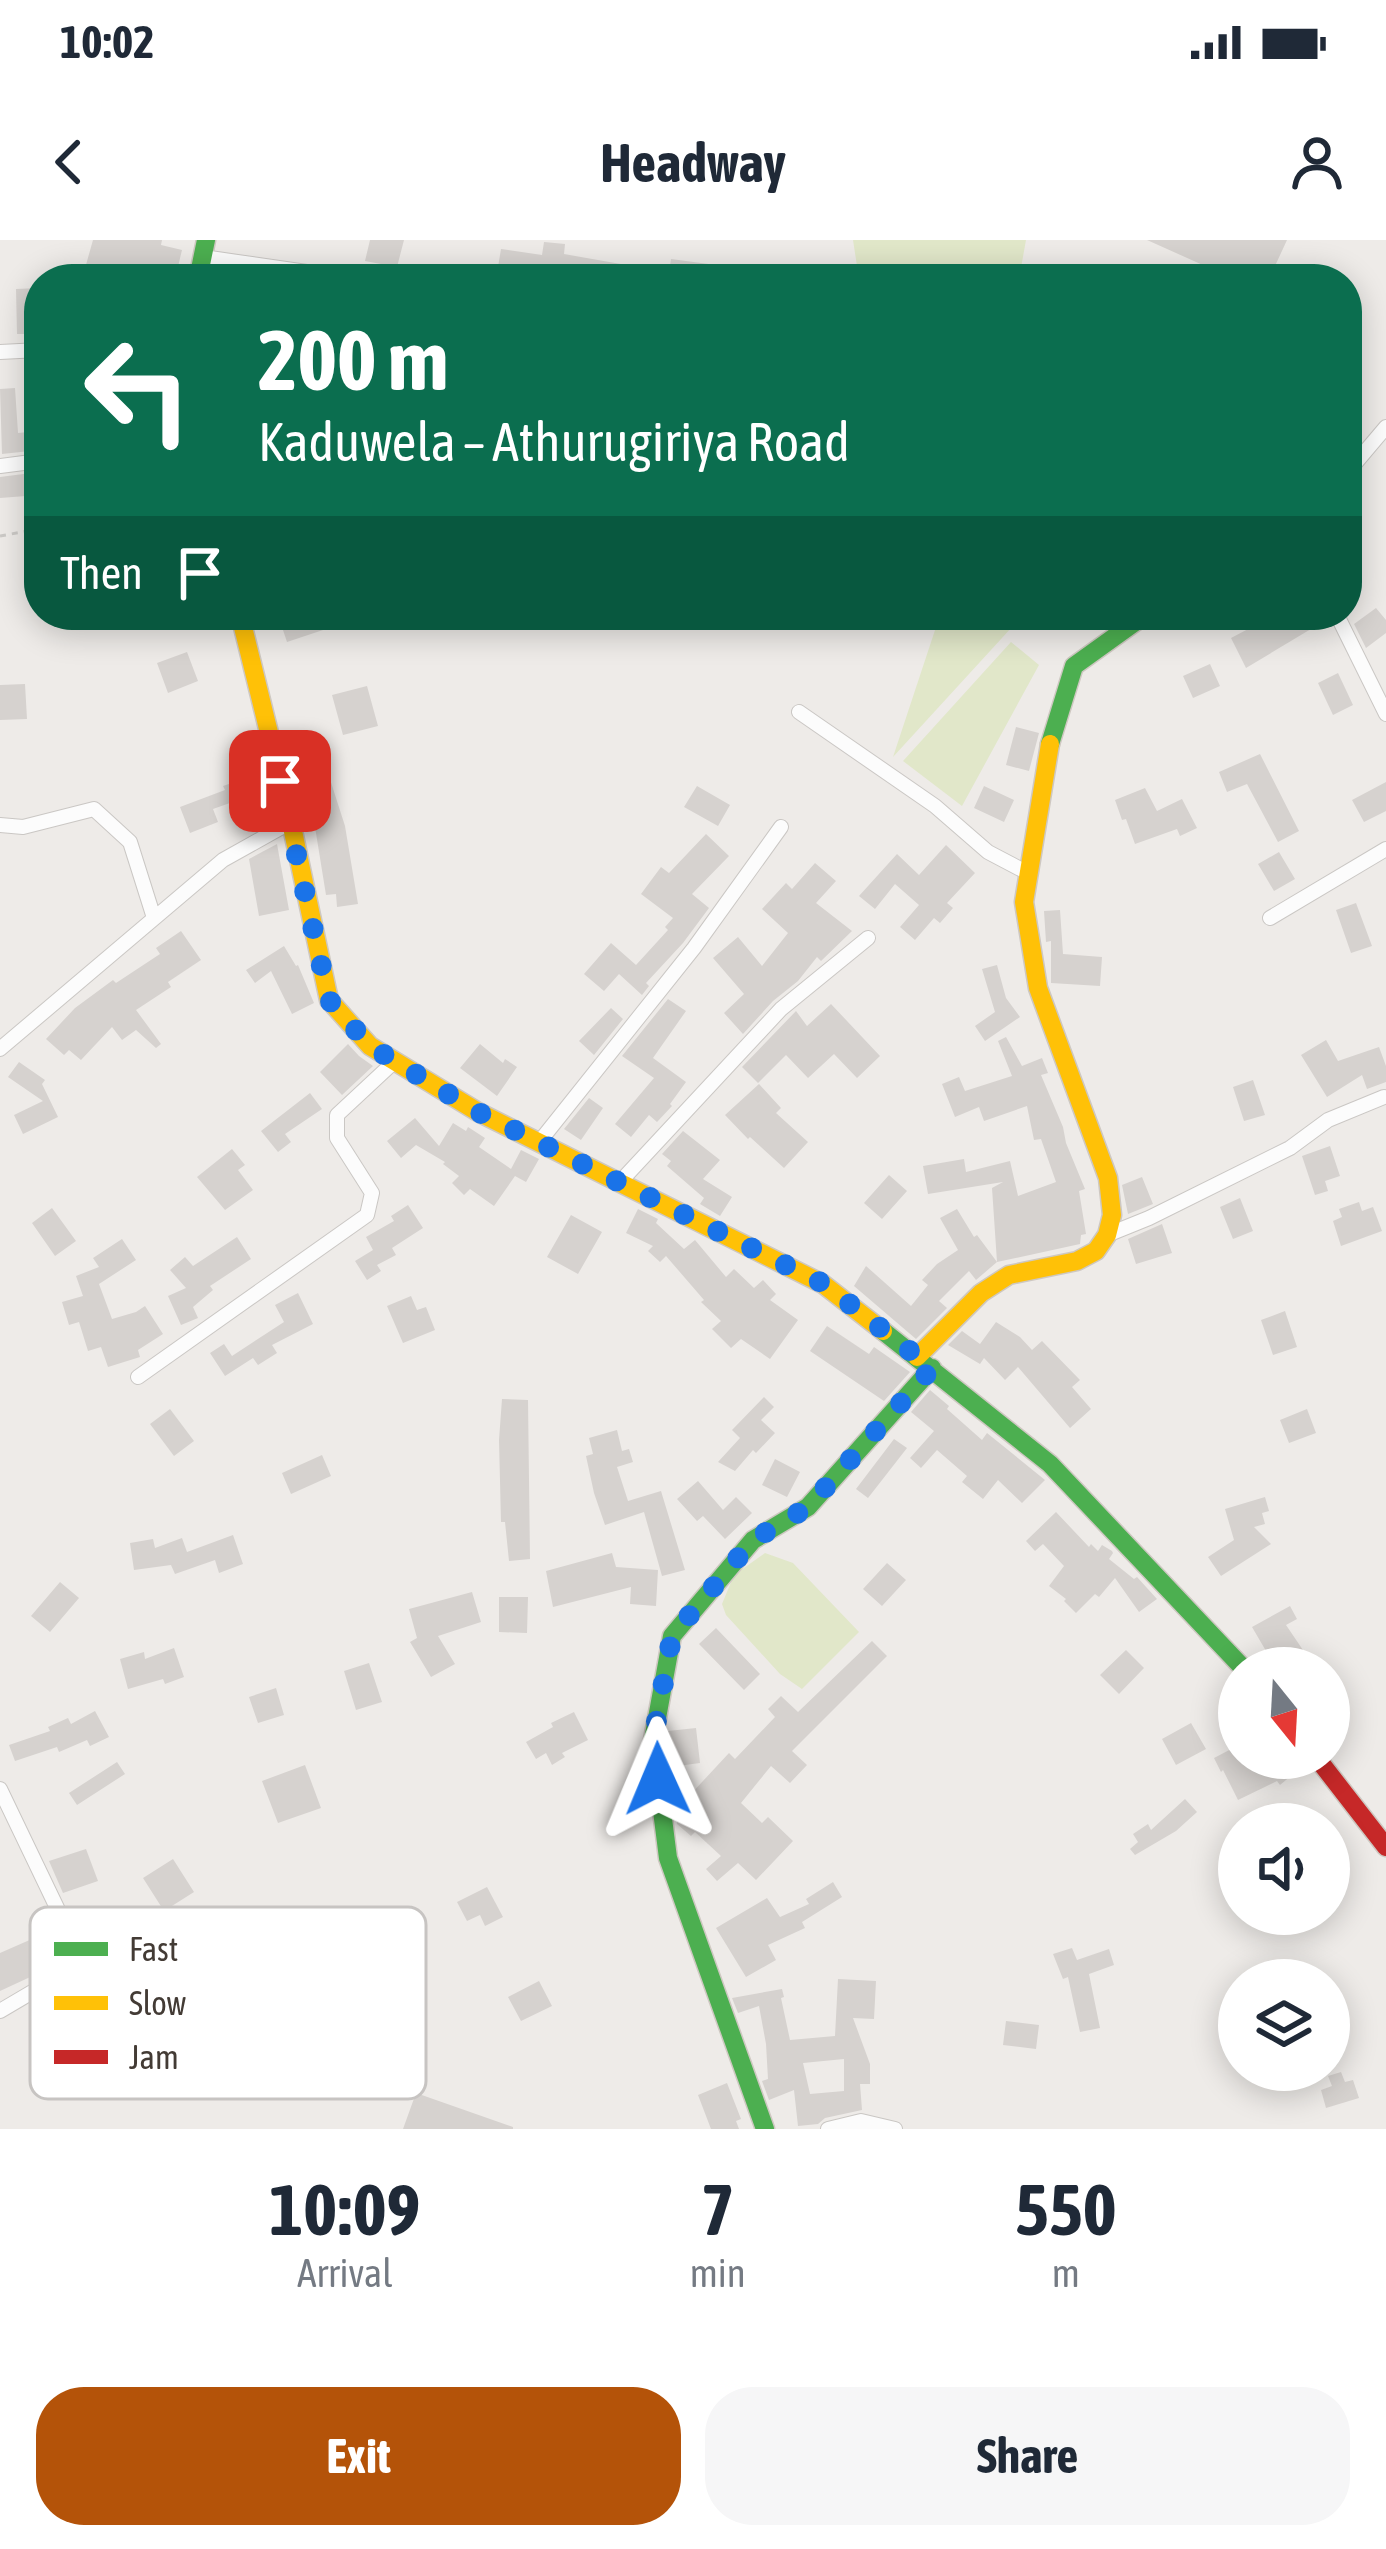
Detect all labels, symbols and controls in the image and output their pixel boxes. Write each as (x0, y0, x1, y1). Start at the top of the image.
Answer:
text: 10:02 (60, 16, 154, 68)
icon: back (36, 129, 102, 195)
icon: person (1284, 129, 1350, 195)
text: Headway (600, 132, 786, 193)
icon: left (60, 312, 216, 468)
text: 200 m (258, 312, 448, 408)
text: Kaduwela – Athurugiriya Road (258, 411, 850, 472)
icon: arrive (167, 540, 233, 606)
text: Then (60, 547, 143, 599)
pin (229, 730, 331, 832)
icon: arrive (247, 748, 313, 814)
north arrow (1218, 1647, 1350, 1779)
map controls (1218, 1647, 1350, 2091)
position arrow (595, 1716, 721, 1842)
button: sound (1218, 1803, 1350, 1935)
legend (30, 1907, 426, 2099)
text: Fast (129, 1930, 178, 1968)
button: layers (1218, 1959, 1350, 2091)
text: Slow (129, 1984, 186, 2022)
text: Jam (129, 2038, 179, 2076)
text: 10:09 (269, 2168, 420, 2250)
text: 7 (701, 2168, 735, 2250)
text: 550 (1015, 2168, 1117, 2250)
text: Arrival (297, 2251, 393, 2295)
text: min (690, 2251, 746, 2295)
text: m (1052, 2251, 1080, 2295)
button: Exit (36, 2387, 681, 2525)
button: Share (705, 2387, 1350, 2525)

